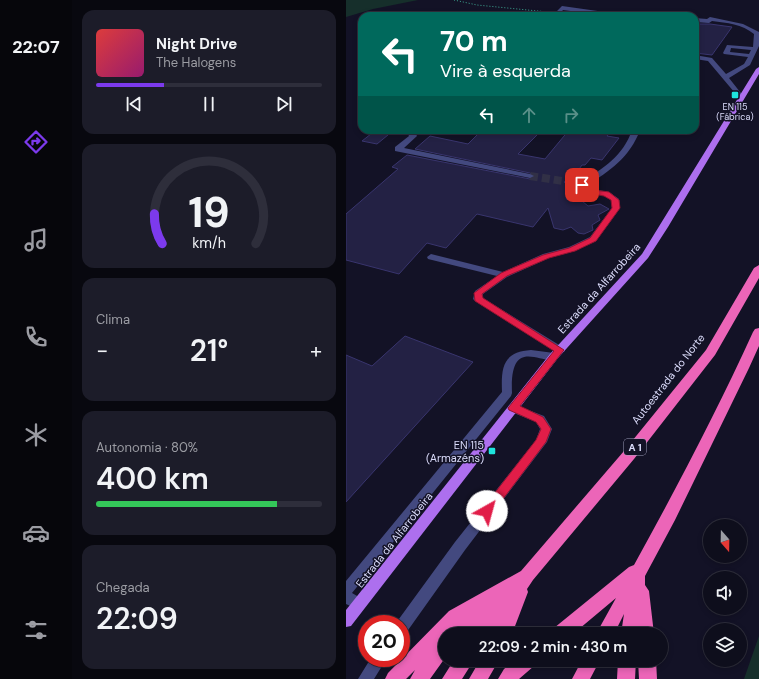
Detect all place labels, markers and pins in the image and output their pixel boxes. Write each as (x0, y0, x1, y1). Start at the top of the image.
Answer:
marker: EN 115 (Fábrica) (730, 90, 740, 100)
place label: EN 115 (Fábrica) (716, 101, 754, 123)
pin (565, 168, 599, 202)
place label: EN 115 (Armazéns) (426, 438, 484, 465)
marker: EN 115 (Armazéns) (487, 446, 497, 456)

